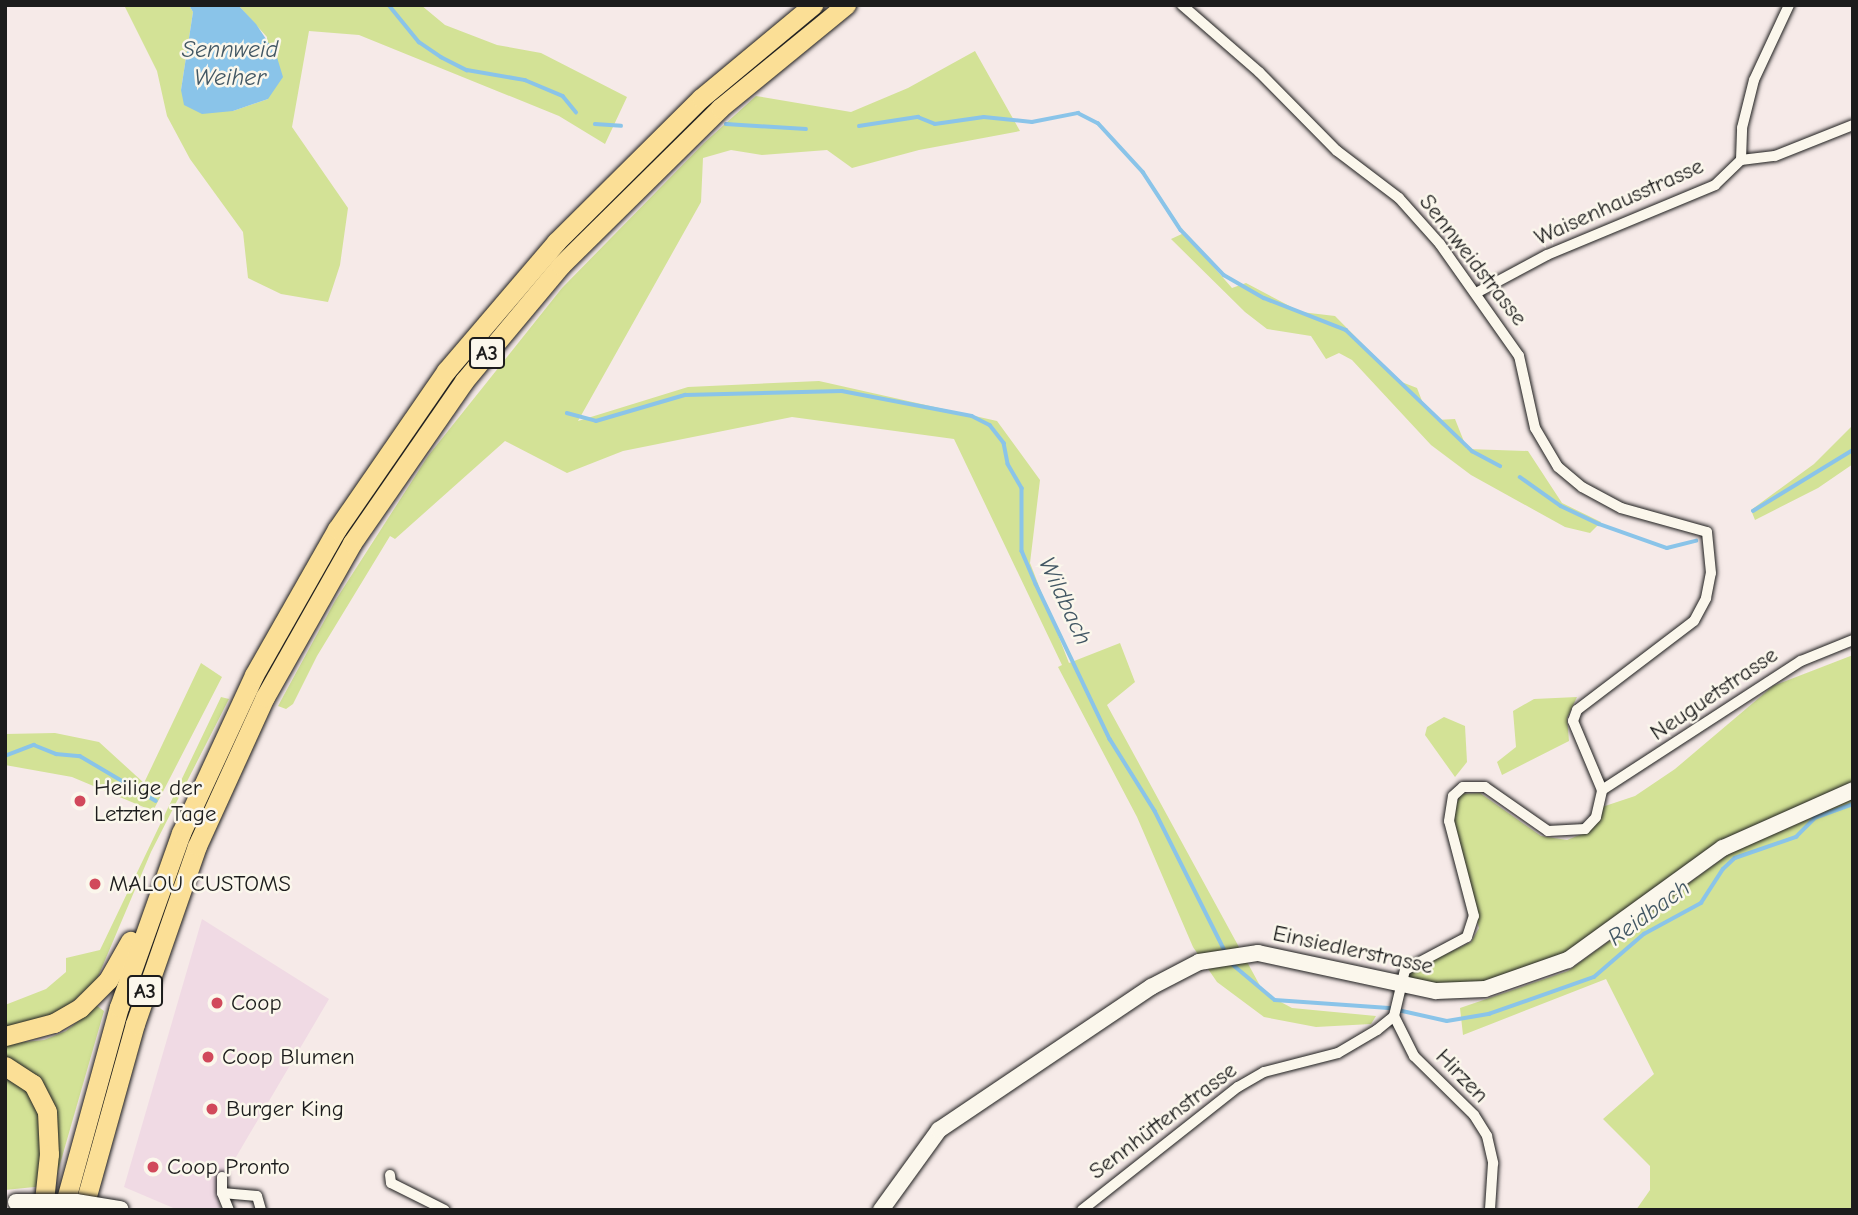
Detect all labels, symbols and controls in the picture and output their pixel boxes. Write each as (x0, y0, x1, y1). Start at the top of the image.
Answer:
water label: Sennweid Weiher (182, 36, 278, 92)
street label: Waisenhausstrasse (1530, 152, 1708, 252)
street label: Sennweidstrasse (1413, 189, 1533, 331)
road number: A3 (468, 336, 506, 370)
water label: Wildbach (1032, 552, 1098, 650)
street label: Neuguetstrasse (1645, 641, 1783, 747)
place label: Heilige der Letzten Tage (94, 774, 216, 828)
marker: Heilige der Letzten Tage (72, 793, 88, 809)
place label: MALOU CUSTOMS (109, 870, 291, 898)
water label: Reidbach (1602, 874, 1696, 952)
marker: MALOU CUSTOMS (87, 876, 103, 892)
street label: Einsiedlerstrasse (1270, 920, 1436, 980)
road number: A3 (126, 974, 164, 1009)
place label: Coop (231, 989, 282, 1017)
marker: Coop (209, 995, 225, 1011)
place label: Coop Blumen (222, 1043, 355, 1071)
street label: Hirzen (1430, 1043, 1494, 1109)
marker: Coop Blumen (200, 1049, 216, 1065)
street label: Sennhüttenstrasse (1084, 1056, 1242, 1186)
place label: Burger King (226, 1095, 344, 1123)
marker: Burger King (204, 1101, 220, 1117)
place label: Coop Pronto (167, 1153, 290, 1181)
marker: Coop Pronto (145, 1159, 161, 1175)

